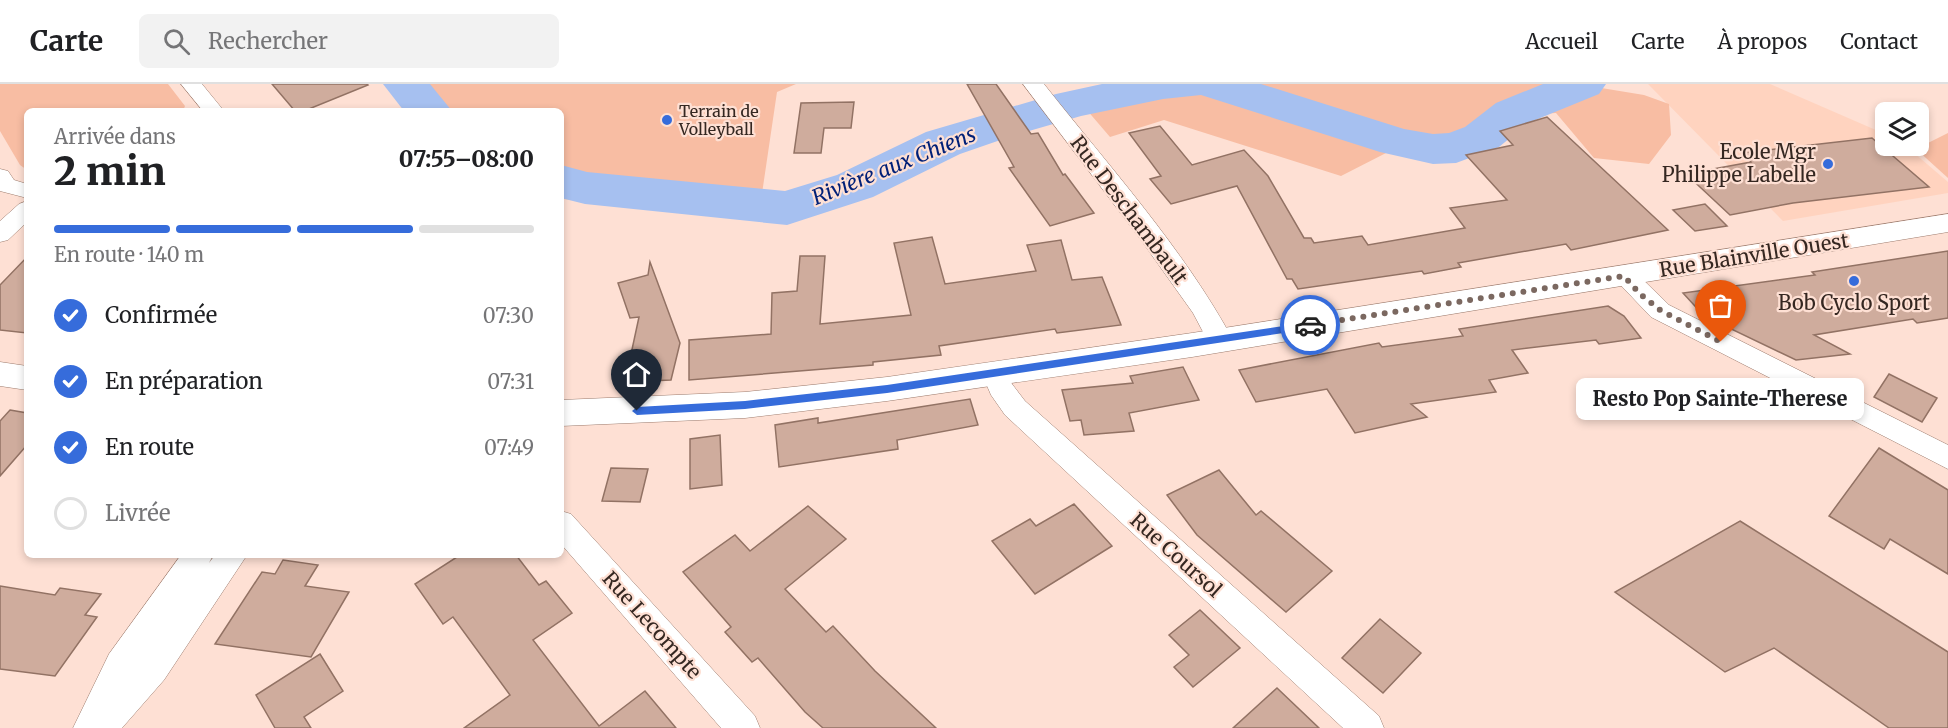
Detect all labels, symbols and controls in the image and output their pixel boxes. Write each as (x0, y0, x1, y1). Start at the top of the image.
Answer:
search box (139, 14, 559, 68)
text: Carte (30, 23, 103, 59)
icon: search (160, 25, 193, 58)
text: Rechercher (208, 27, 328, 55)
text: Accueil (1525, 28, 1598, 55)
text: Carte (1631, 28, 1685, 55)
text: À propos (1718, 28, 1807, 55)
text: Contact (1840, 28, 1918, 55)
place label: Terrain de Volleyball (678, 101, 759, 139)
map controls (1875, 102, 1929, 156)
button: layers (1875, 102, 1929, 156)
marker: Terrain de Volleyball (660, 113, 674, 127)
water label: Rivière aux Chiens (808, 120, 980, 211)
text: Arrivée dans (54, 124, 176, 149)
street label: Rue Deschambault (1065, 131, 1194, 289)
place label: Ecole Mgr Philippe Labelle (1662, 139, 1816, 187)
text: 07:55–08:00 (399, 145, 534, 173)
text: 2 min (54, 147, 166, 196)
marker: Ecole Mgr Philippe Labelle (1821, 157, 1835, 171)
street label: Rue Blainville Ouest (1657, 227, 1851, 282)
text: En route · 140 m (54, 242, 204, 267)
marker: Bob Cyclo Sport (1847, 274, 1861, 288)
pin (1695, 280, 1746, 342)
icon: bag (1704, 289, 1737, 322)
place label: Bob Cyclo Sport (1778, 290, 1930, 315)
courier (1280, 295, 1340, 355)
icon: check (54, 299, 87, 332)
text: Confirmée (105, 301, 217, 329)
text: 07:30 (483, 303, 534, 328)
icon: car (1294, 309, 1327, 342)
pin (611, 349, 662, 411)
icon: home (620, 358, 653, 391)
icon: check (54, 365, 87, 398)
text: En préparation (105, 367, 263, 395)
text: 07:31 (487, 369, 534, 394)
callout: Resto Pop Sainte-Therese (1577, 378, 1865, 420)
text: Resto Pop Sainte-Therese (1593, 386, 1847, 411)
icon: check (54, 431, 87, 464)
text: En route (105, 433, 194, 461)
text: 07:49 (484, 435, 534, 460)
text: Livrée (105, 499, 171, 527)
street label: Rue Coursol (1125, 507, 1227, 602)
street label: Rue Lecompte (598, 566, 707, 684)

